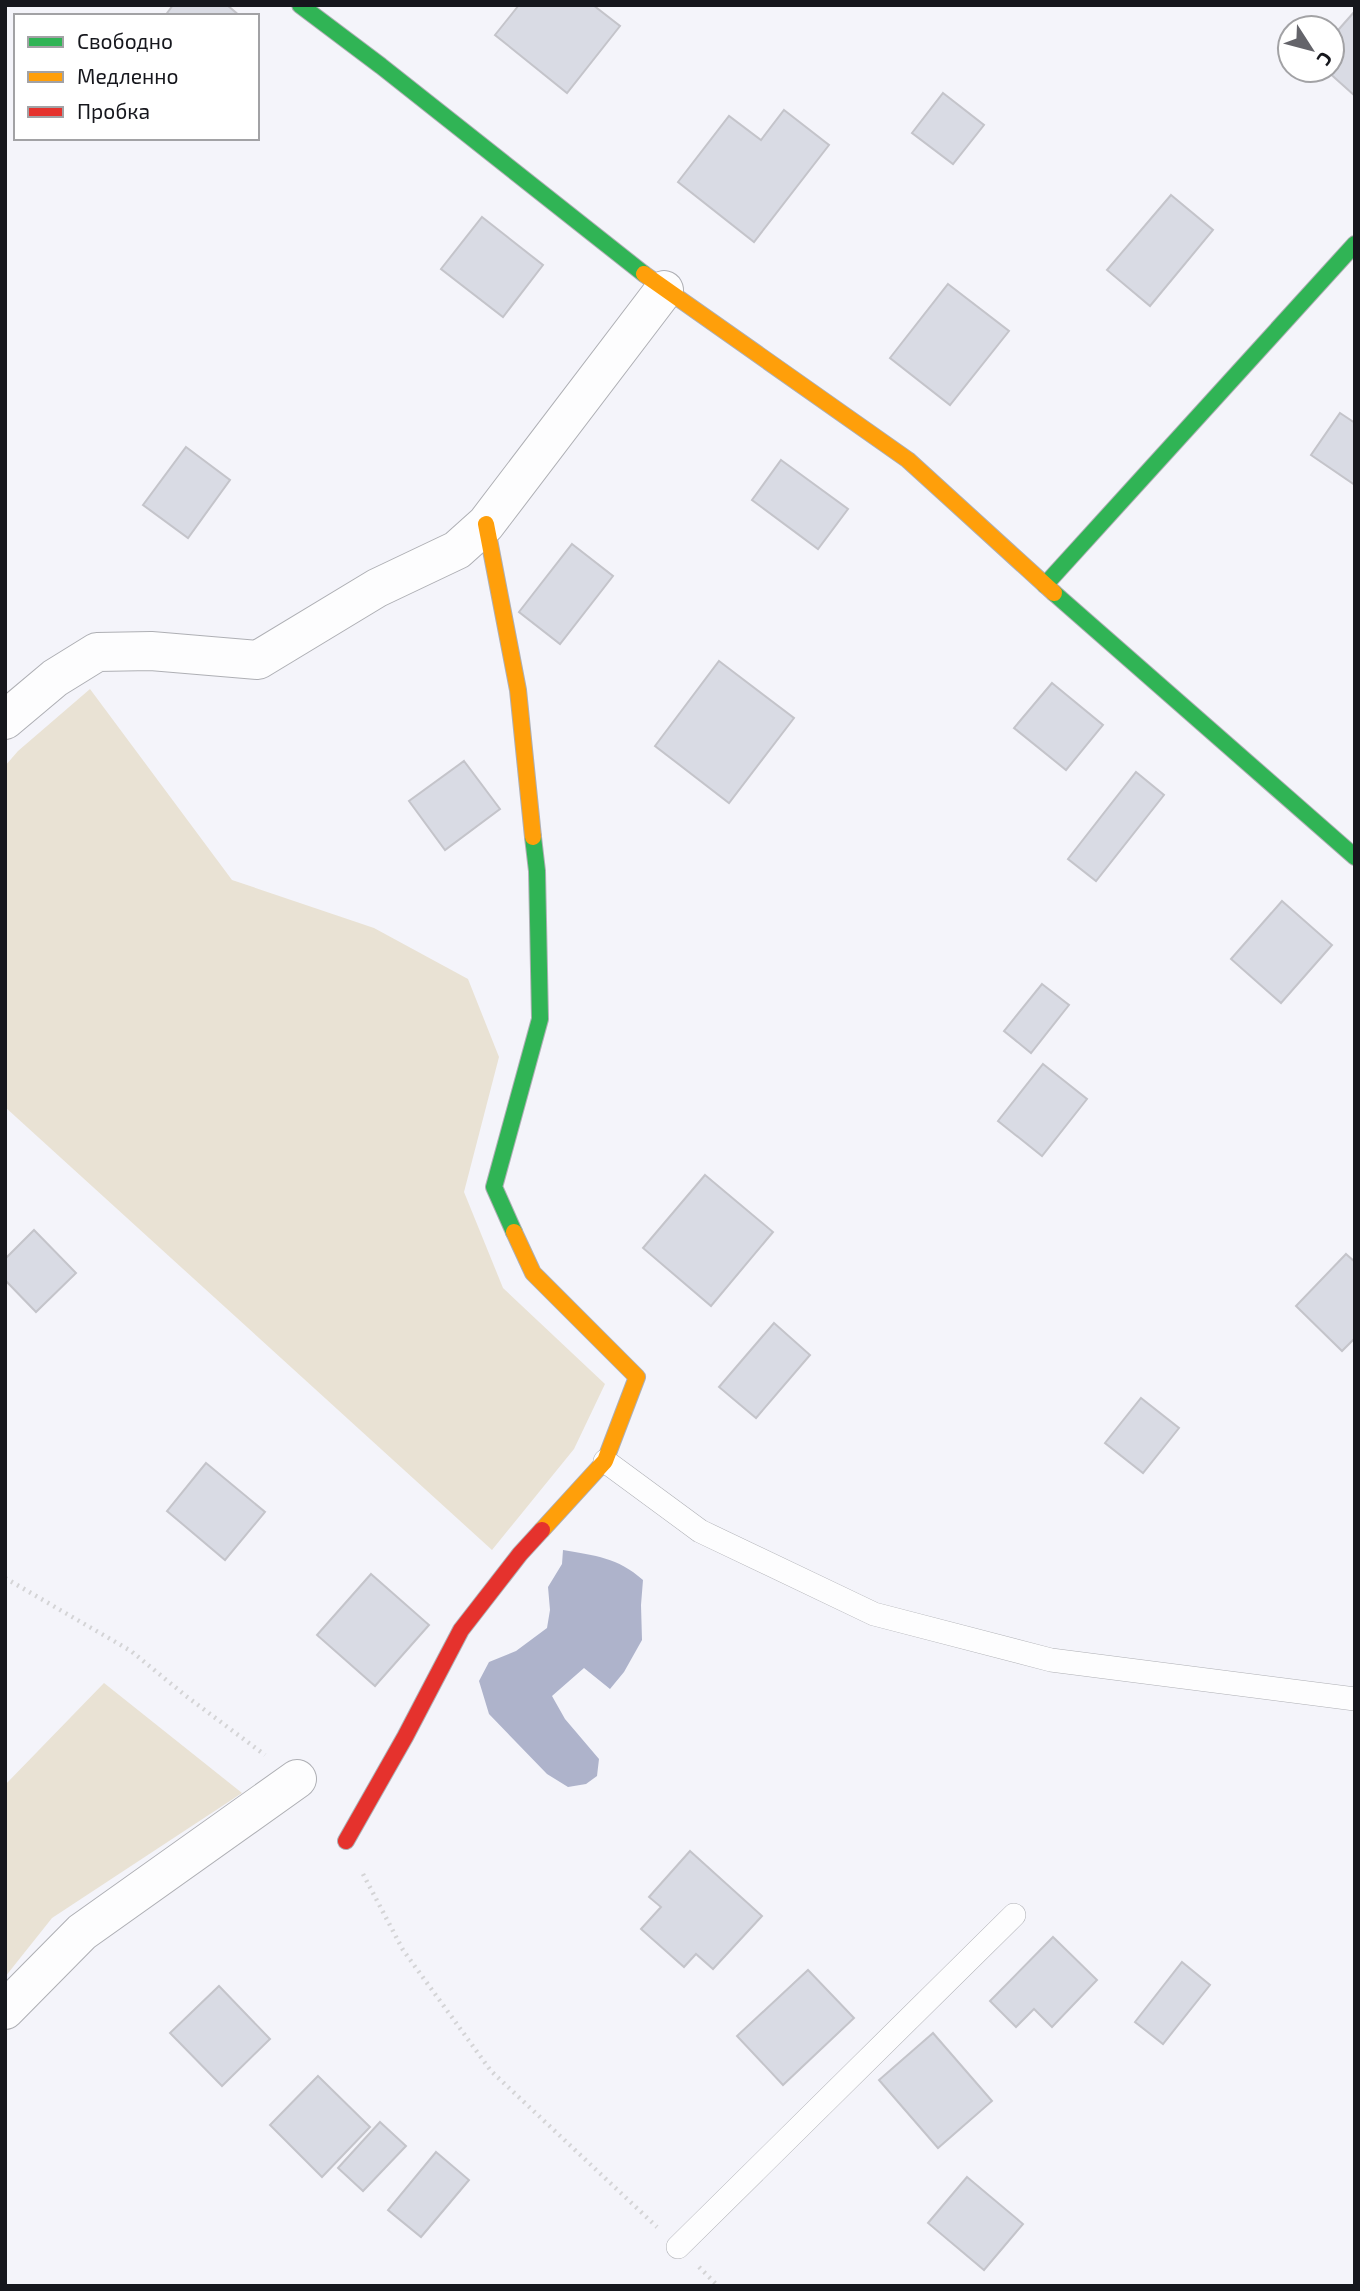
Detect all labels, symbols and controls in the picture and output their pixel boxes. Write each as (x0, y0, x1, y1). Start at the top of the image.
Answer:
legend (14, 14, 259, 140)
north arrow (1276, 14, 1346, 84)
text: Свободно (77, 28, 173, 53)
text: С (1313, 48, 1338, 71)
text: Медленно (77, 63, 179, 88)
text: Пробка (77, 98, 150, 123)

